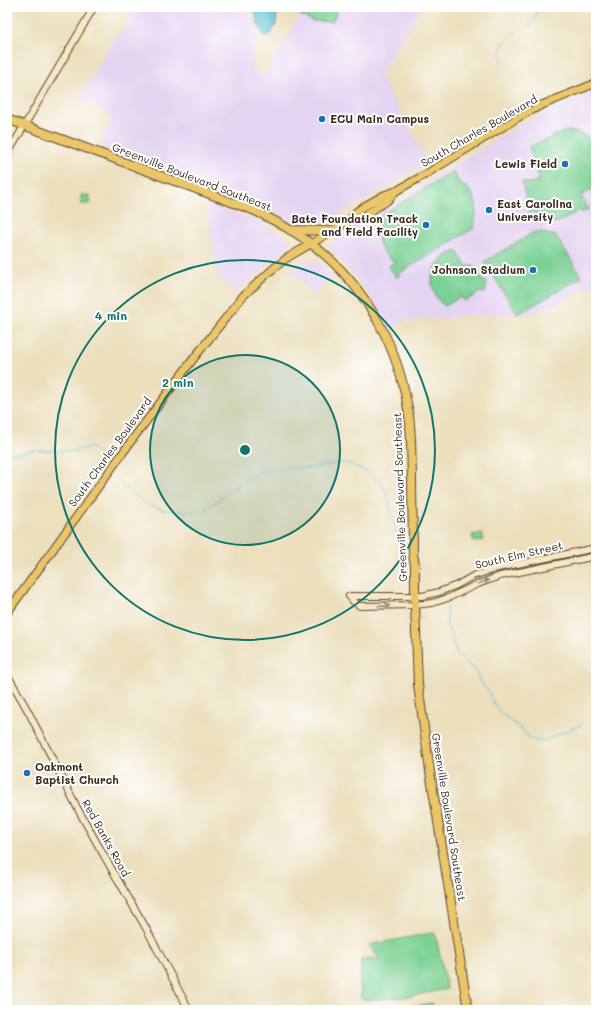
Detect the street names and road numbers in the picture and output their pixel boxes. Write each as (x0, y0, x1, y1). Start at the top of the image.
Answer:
street label: South Charles Boulevard (418, 91, 540, 170)
street label: Greenville Boulevard Southeast (110, 139, 274, 214)
street label: South Charles Boulevard (65, 394, 155, 510)
street label: Greenville Boulevard Southeast (389, 412, 410, 582)
street label: South Elm Street (474, 537, 564, 572)
street label: Greenville Boulevard Southeast (429, 732, 470, 902)
street label: Red Banks Road (79, 796, 134, 879)

